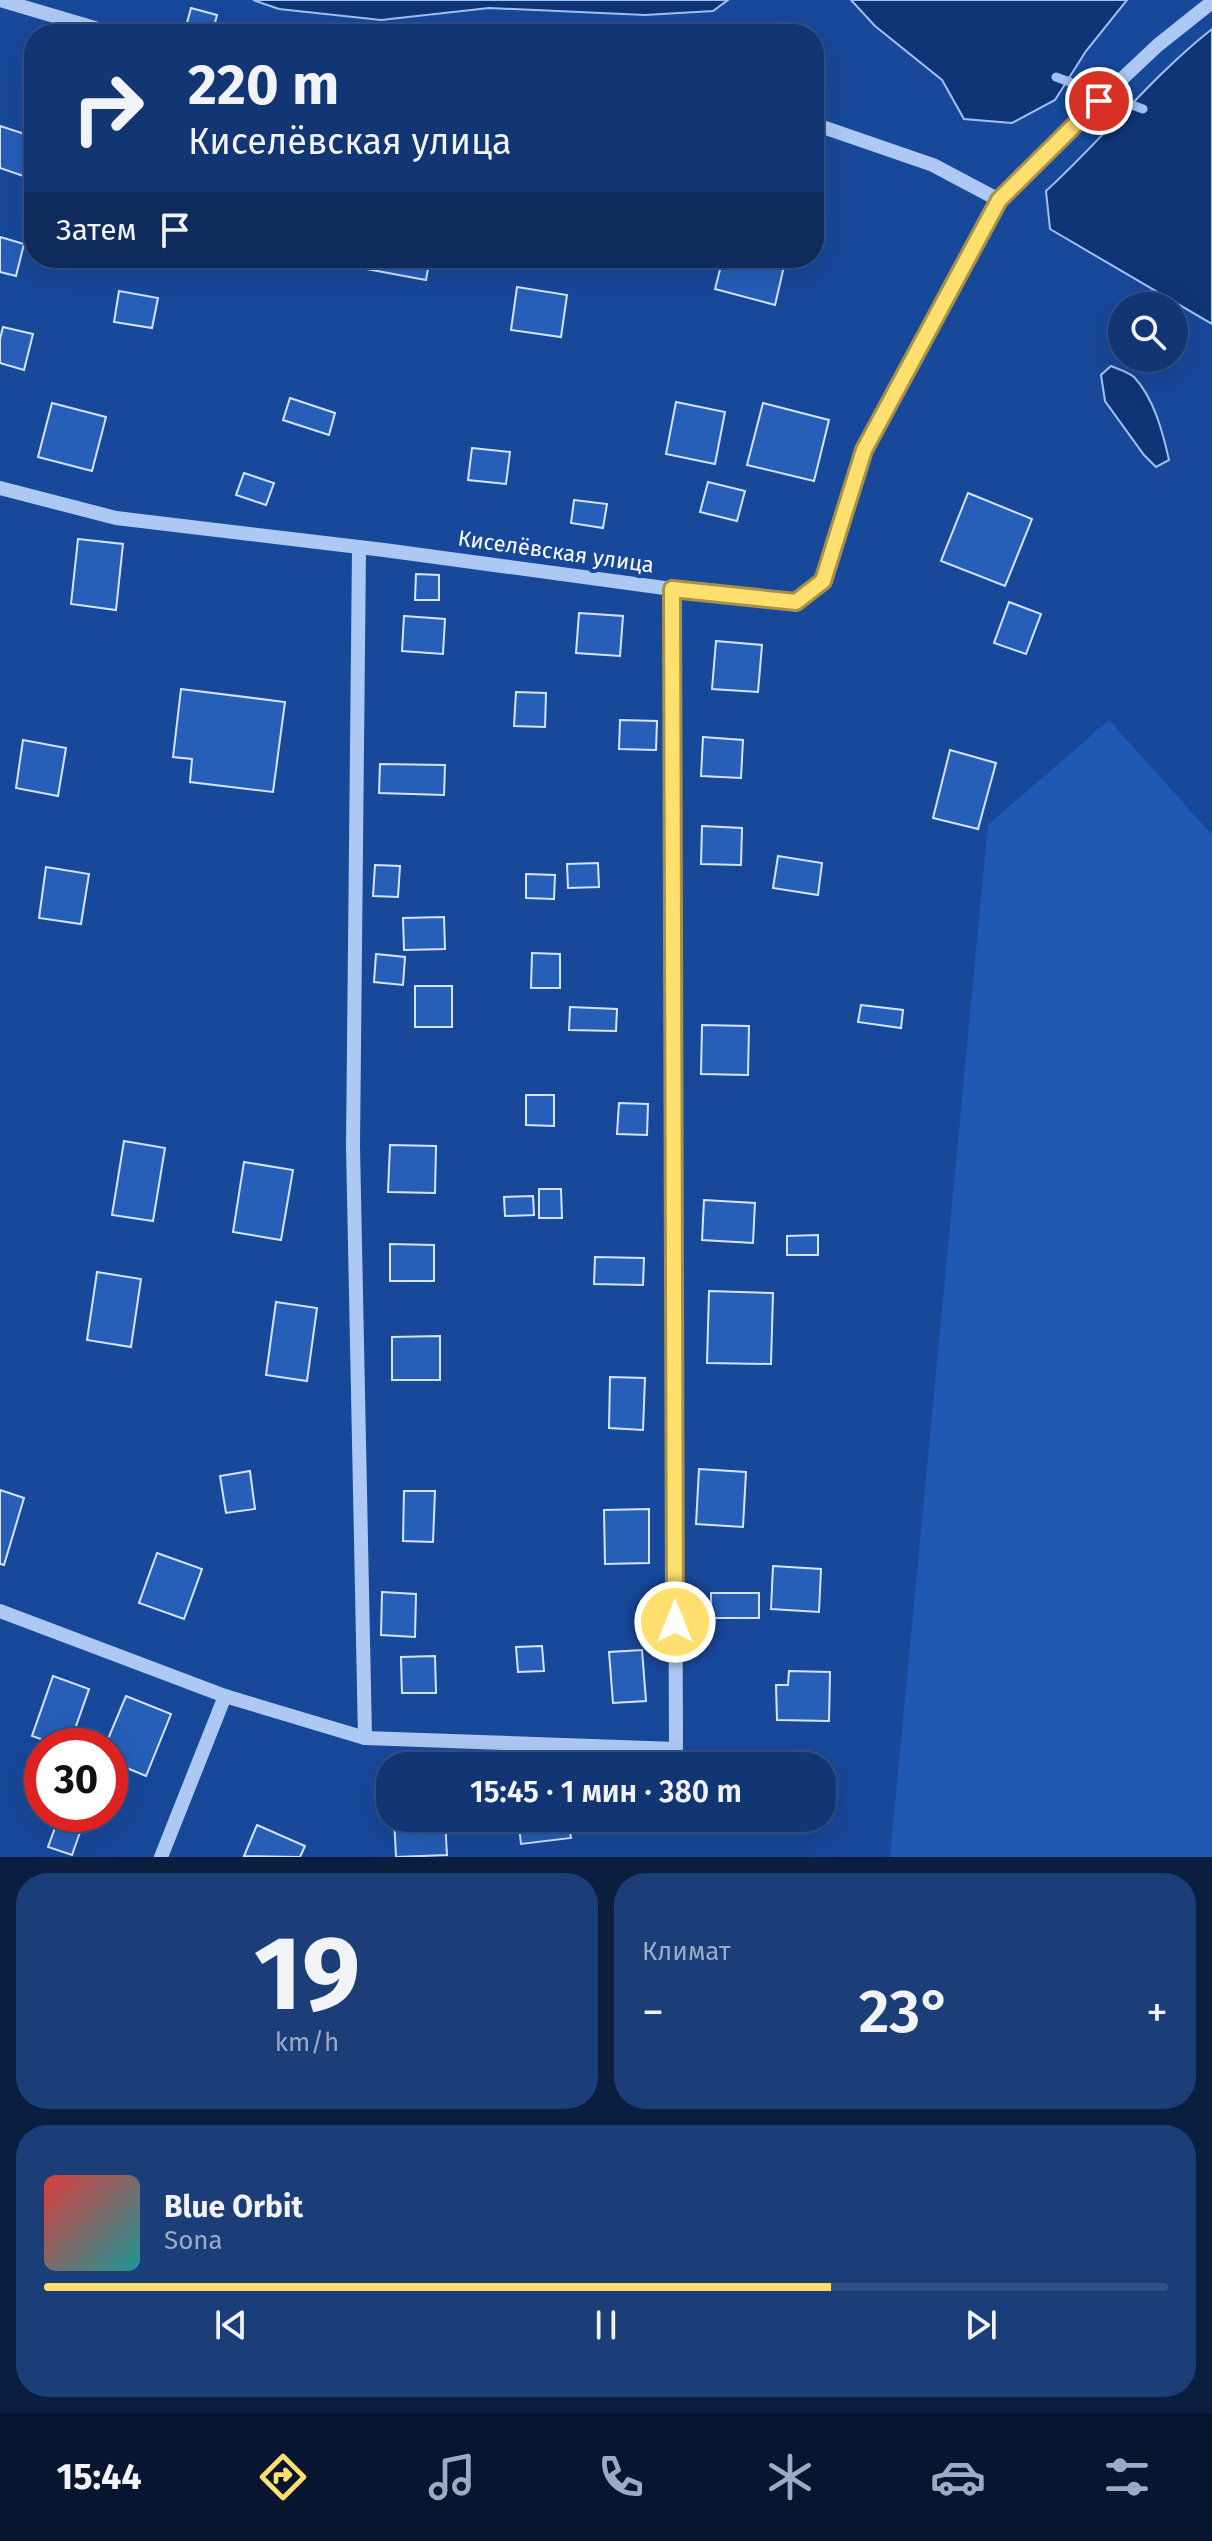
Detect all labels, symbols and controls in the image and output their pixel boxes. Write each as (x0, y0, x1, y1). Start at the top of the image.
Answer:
text: 220 m (188, 52, 339, 119)
icon: right (56, 56, 160, 160)
pin (1065, 67, 1133, 135)
icon: arrive (1077, 79, 1121, 123)
text: Киселёвская улица (188, 120, 512, 164)
icon: arrive (153, 208, 197, 252)
text: Затем (56, 212, 137, 248)
map controls (1108, 292, 1188, 372)
button: search (1108, 292, 1188, 372)
street label: Киселёвская улица (456, 524, 656, 579)
position arrow (633, 1580, 717, 1664)
speed limit sign: 30 (24, 1728, 128, 1832)
text: 15:45 · 1 мин · 380 m (470, 1774, 742, 1810)
text: 19 (254, 1912, 360, 2037)
text: Климат (642, 1936, 731, 1967)
text: 23° (859, 1976, 951, 2048)
text: − (642, 1986, 664, 2039)
text: + (1146, 1986, 1168, 2039)
text: km/h (275, 2027, 339, 2058)
text: Blue Orbit (164, 2189, 303, 2225)
text: Sona (164, 2225, 223, 2256)
icon: previous (209, 2303, 253, 2347)
icon: pause (584, 2303, 628, 2347)
icon: next (959, 2303, 1003, 2347)
icon: directions (255, 2449, 311, 2505)
icon: music (424, 2449, 480, 2505)
icon: phone (593, 2449, 649, 2505)
icon: climate (762, 2449, 818, 2505)
icon: car (930, 2449, 986, 2505)
icon: filters (1099, 2449, 1155, 2505)
text: 15:44 (56, 2455, 142, 2499)

